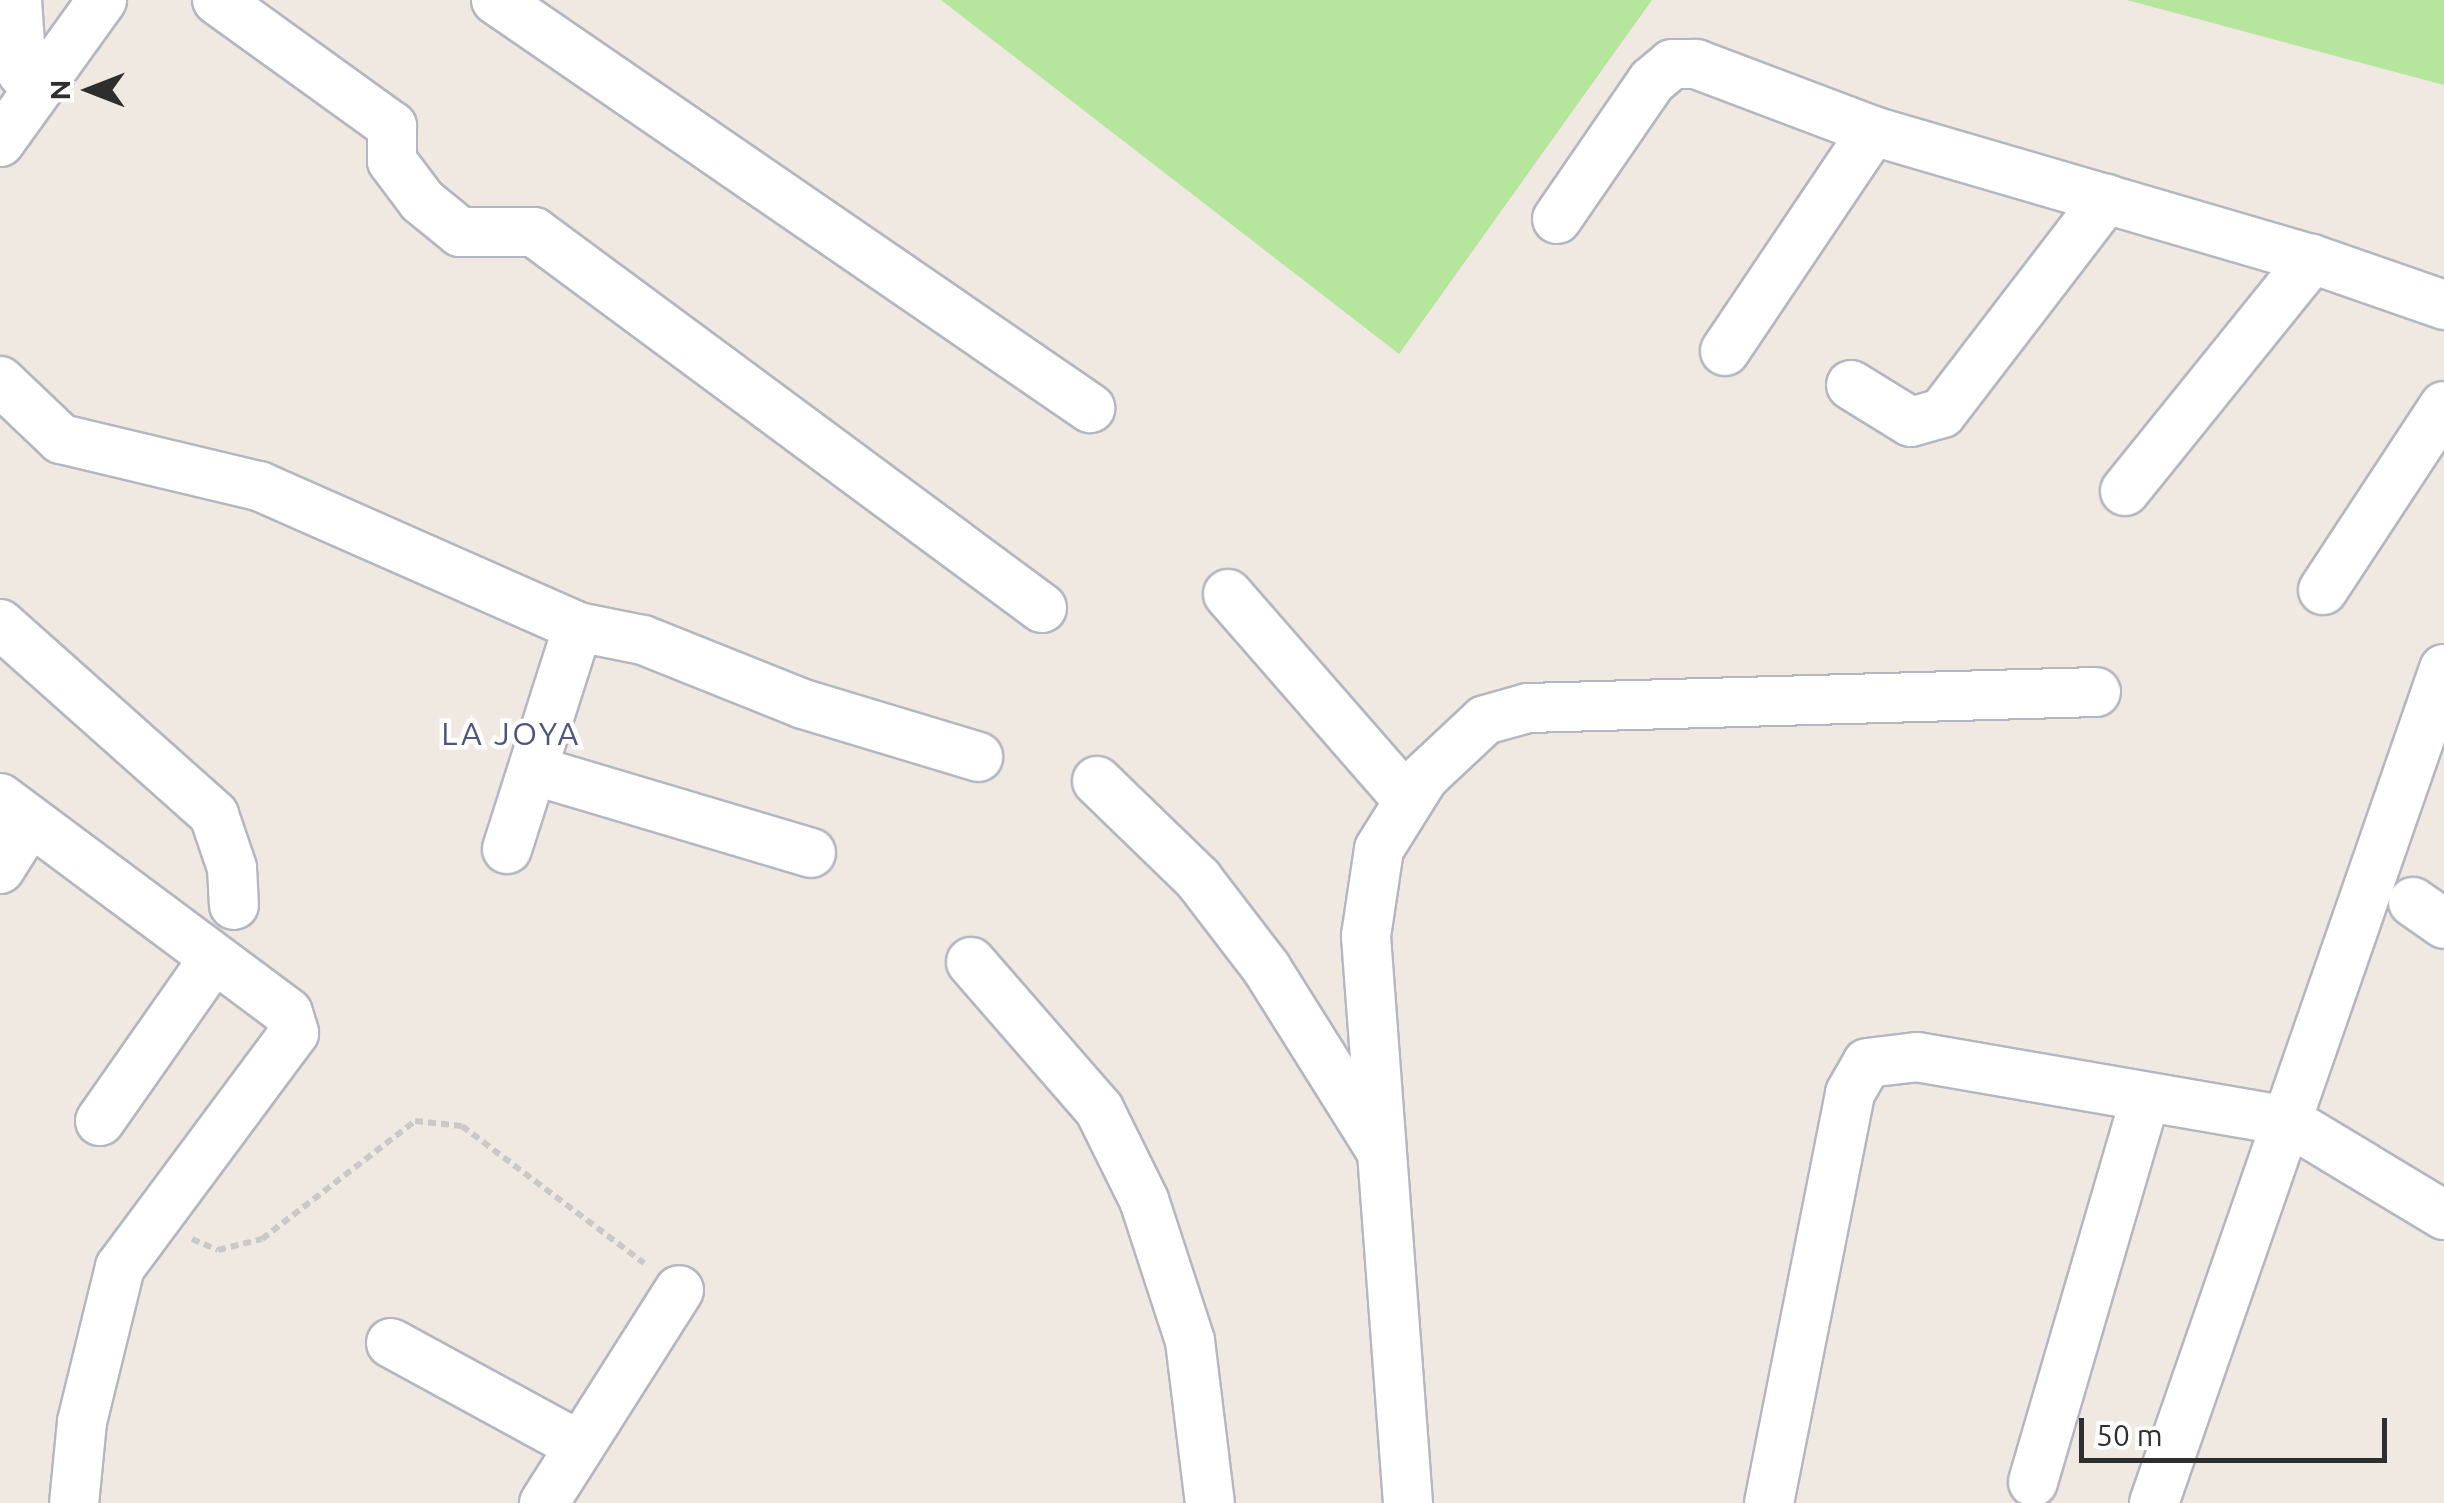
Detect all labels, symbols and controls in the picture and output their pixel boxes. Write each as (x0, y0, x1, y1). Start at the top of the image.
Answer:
north arrow (40, 40, 140, 140)
text: N (44, 80, 75, 100)
district label: LA JOYA (441, 714, 581, 752)
scale bar (2084, 1398, 2392, 1460)
text: 50 m (2096, 1418, 2163, 1452)

